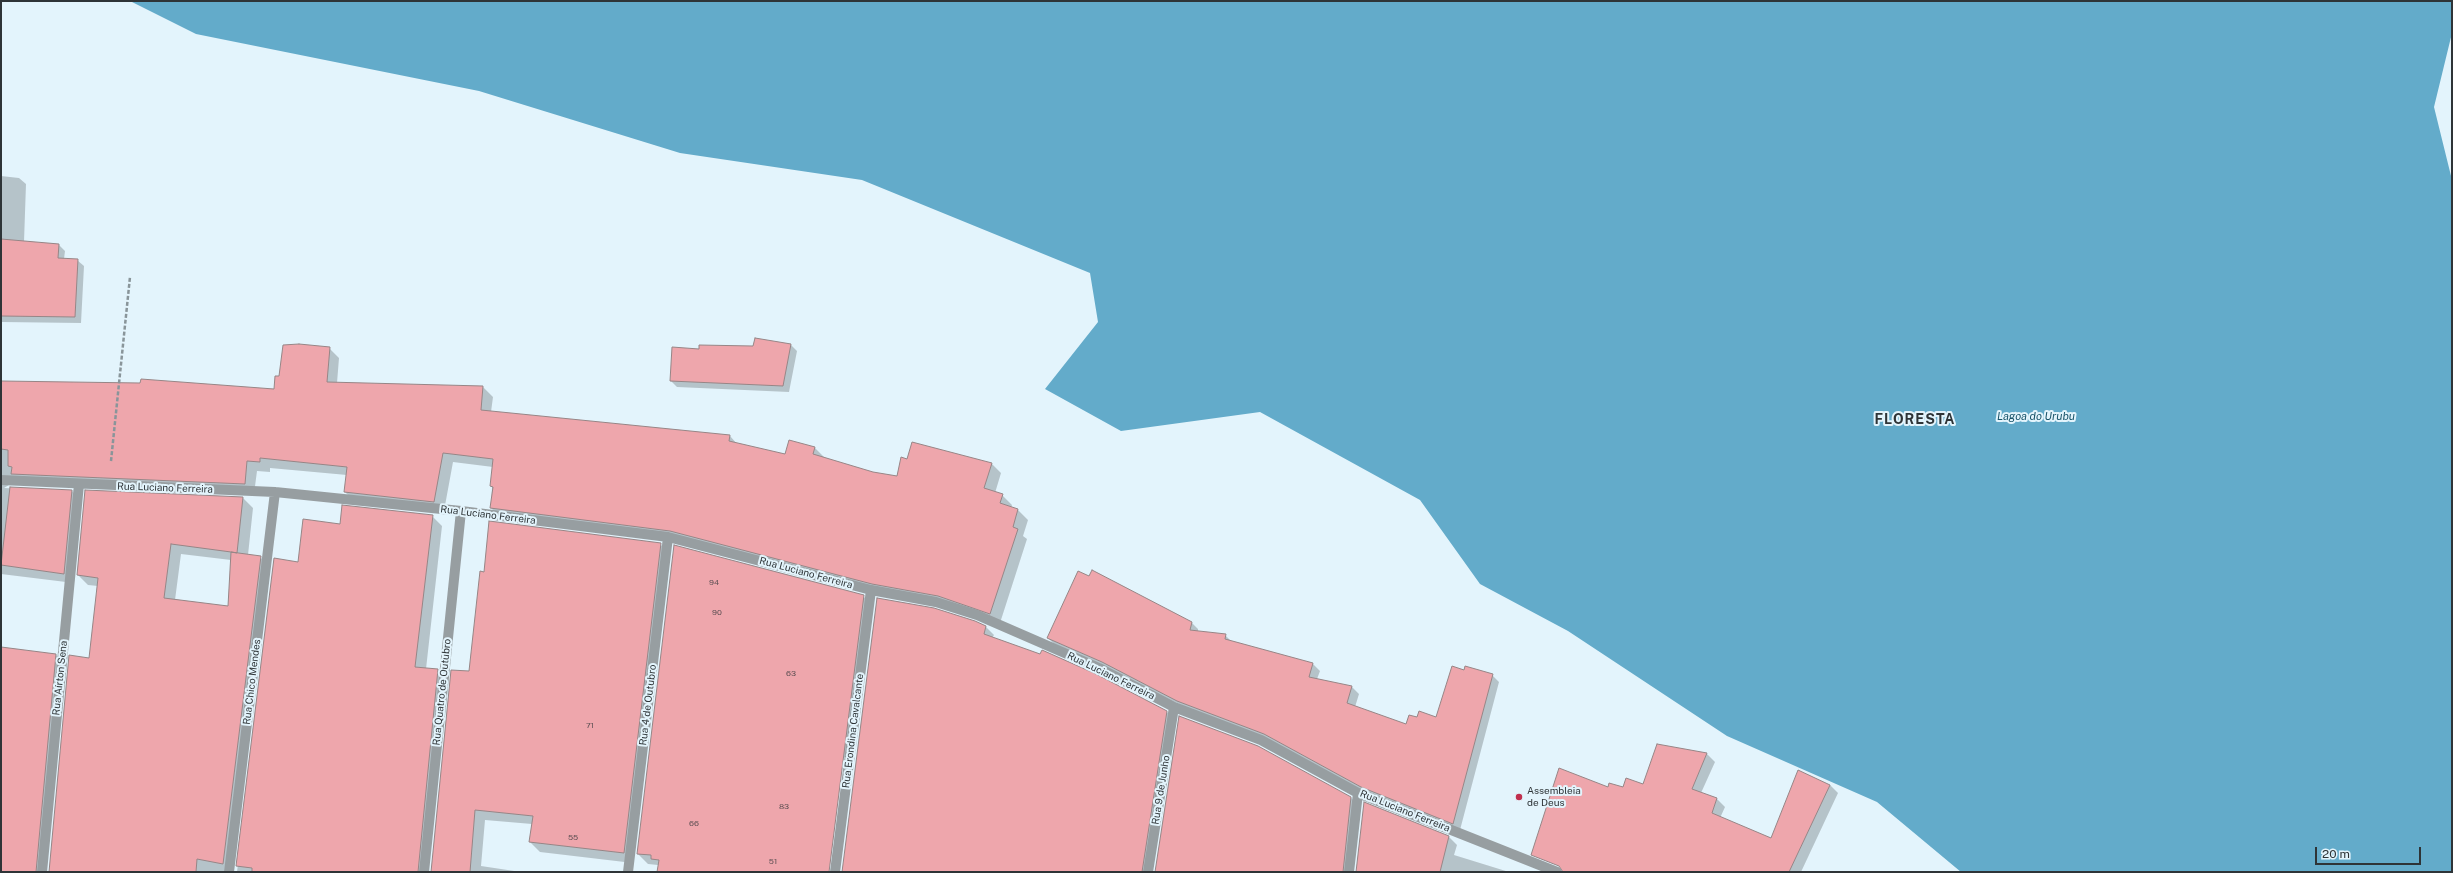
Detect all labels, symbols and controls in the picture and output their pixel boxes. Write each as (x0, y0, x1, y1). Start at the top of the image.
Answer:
water label: Lagoa do Urubu (1997, 410, 2075, 424)
district label: FLORESTA (1874, 412, 1956, 428)
street label: Rua Luciano Ferreira (117, 480, 213, 496)
street label: Rua Luciano Ferreira (440, 503, 536, 527)
street label: Rua Luciano Ferreira (758, 555, 854, 591)
house number: 94 (709, 578, 719, 588)
house number: 90 (712, 608, 722, 618)
street label: Rua Quatro de Outubro (430, 638, 454, 746)
street label: Rua Chico Mendes (241, 639, 263, 725)
street label: Rua Aírton Sena (50, 640, 70, 716)
street label: Rua Luciano Ferreira (1065, 650, 1157, 702)
street label: Rua 4 de Outubro (637, 664, 659, 746)
house number: 63 (786, 669, 796, 679)
street label: Rua Erondina Cavalcante (840, 673, 866, 789)
house number: 71 (586, 721, 594, 731)
street label: Rua 9 de Junho (1150, 754, 1172, 826)
place label: Assembleia de Deus (1527, 785, 1581, 808)
street label: Rua Luciano Ferreira (1358, 787, 1452, 835)
marker: Assembleia de Deus (1514, 792, 1524, 802)
house number: 83 (779, 802, 789, 812)
house number: 66 (689, 819, 699, 829)
house number: 55 (568, 833, 578, 843)
scale bar (2317, 839, 2423, 865)
text: 20 m (2322, 847, 2350, 861)
house number: 51 (769, 857, 777, 867)

